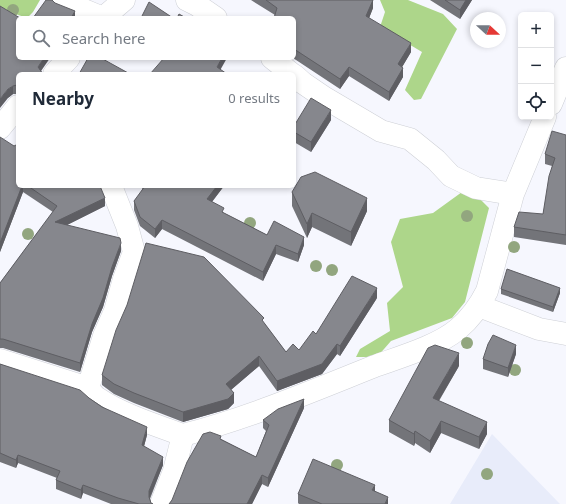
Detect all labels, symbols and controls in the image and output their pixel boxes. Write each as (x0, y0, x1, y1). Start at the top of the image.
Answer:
north arrow (470, 12, 506, 48)
map controls (518, 12, 554, 120)
button: + (518, 12, 554, 48)
search box (16, 16, 296, 60)
icon: search (30, 27, 52, 49)
text: Search here (62, 28, 145, 48)
button: − (518, 48, 554, 84)
button: locate (518, 84, 554, 120)
text: Nearby (32, 87, 94, 110)
text: 0 results (228, 89, 280, 107)

